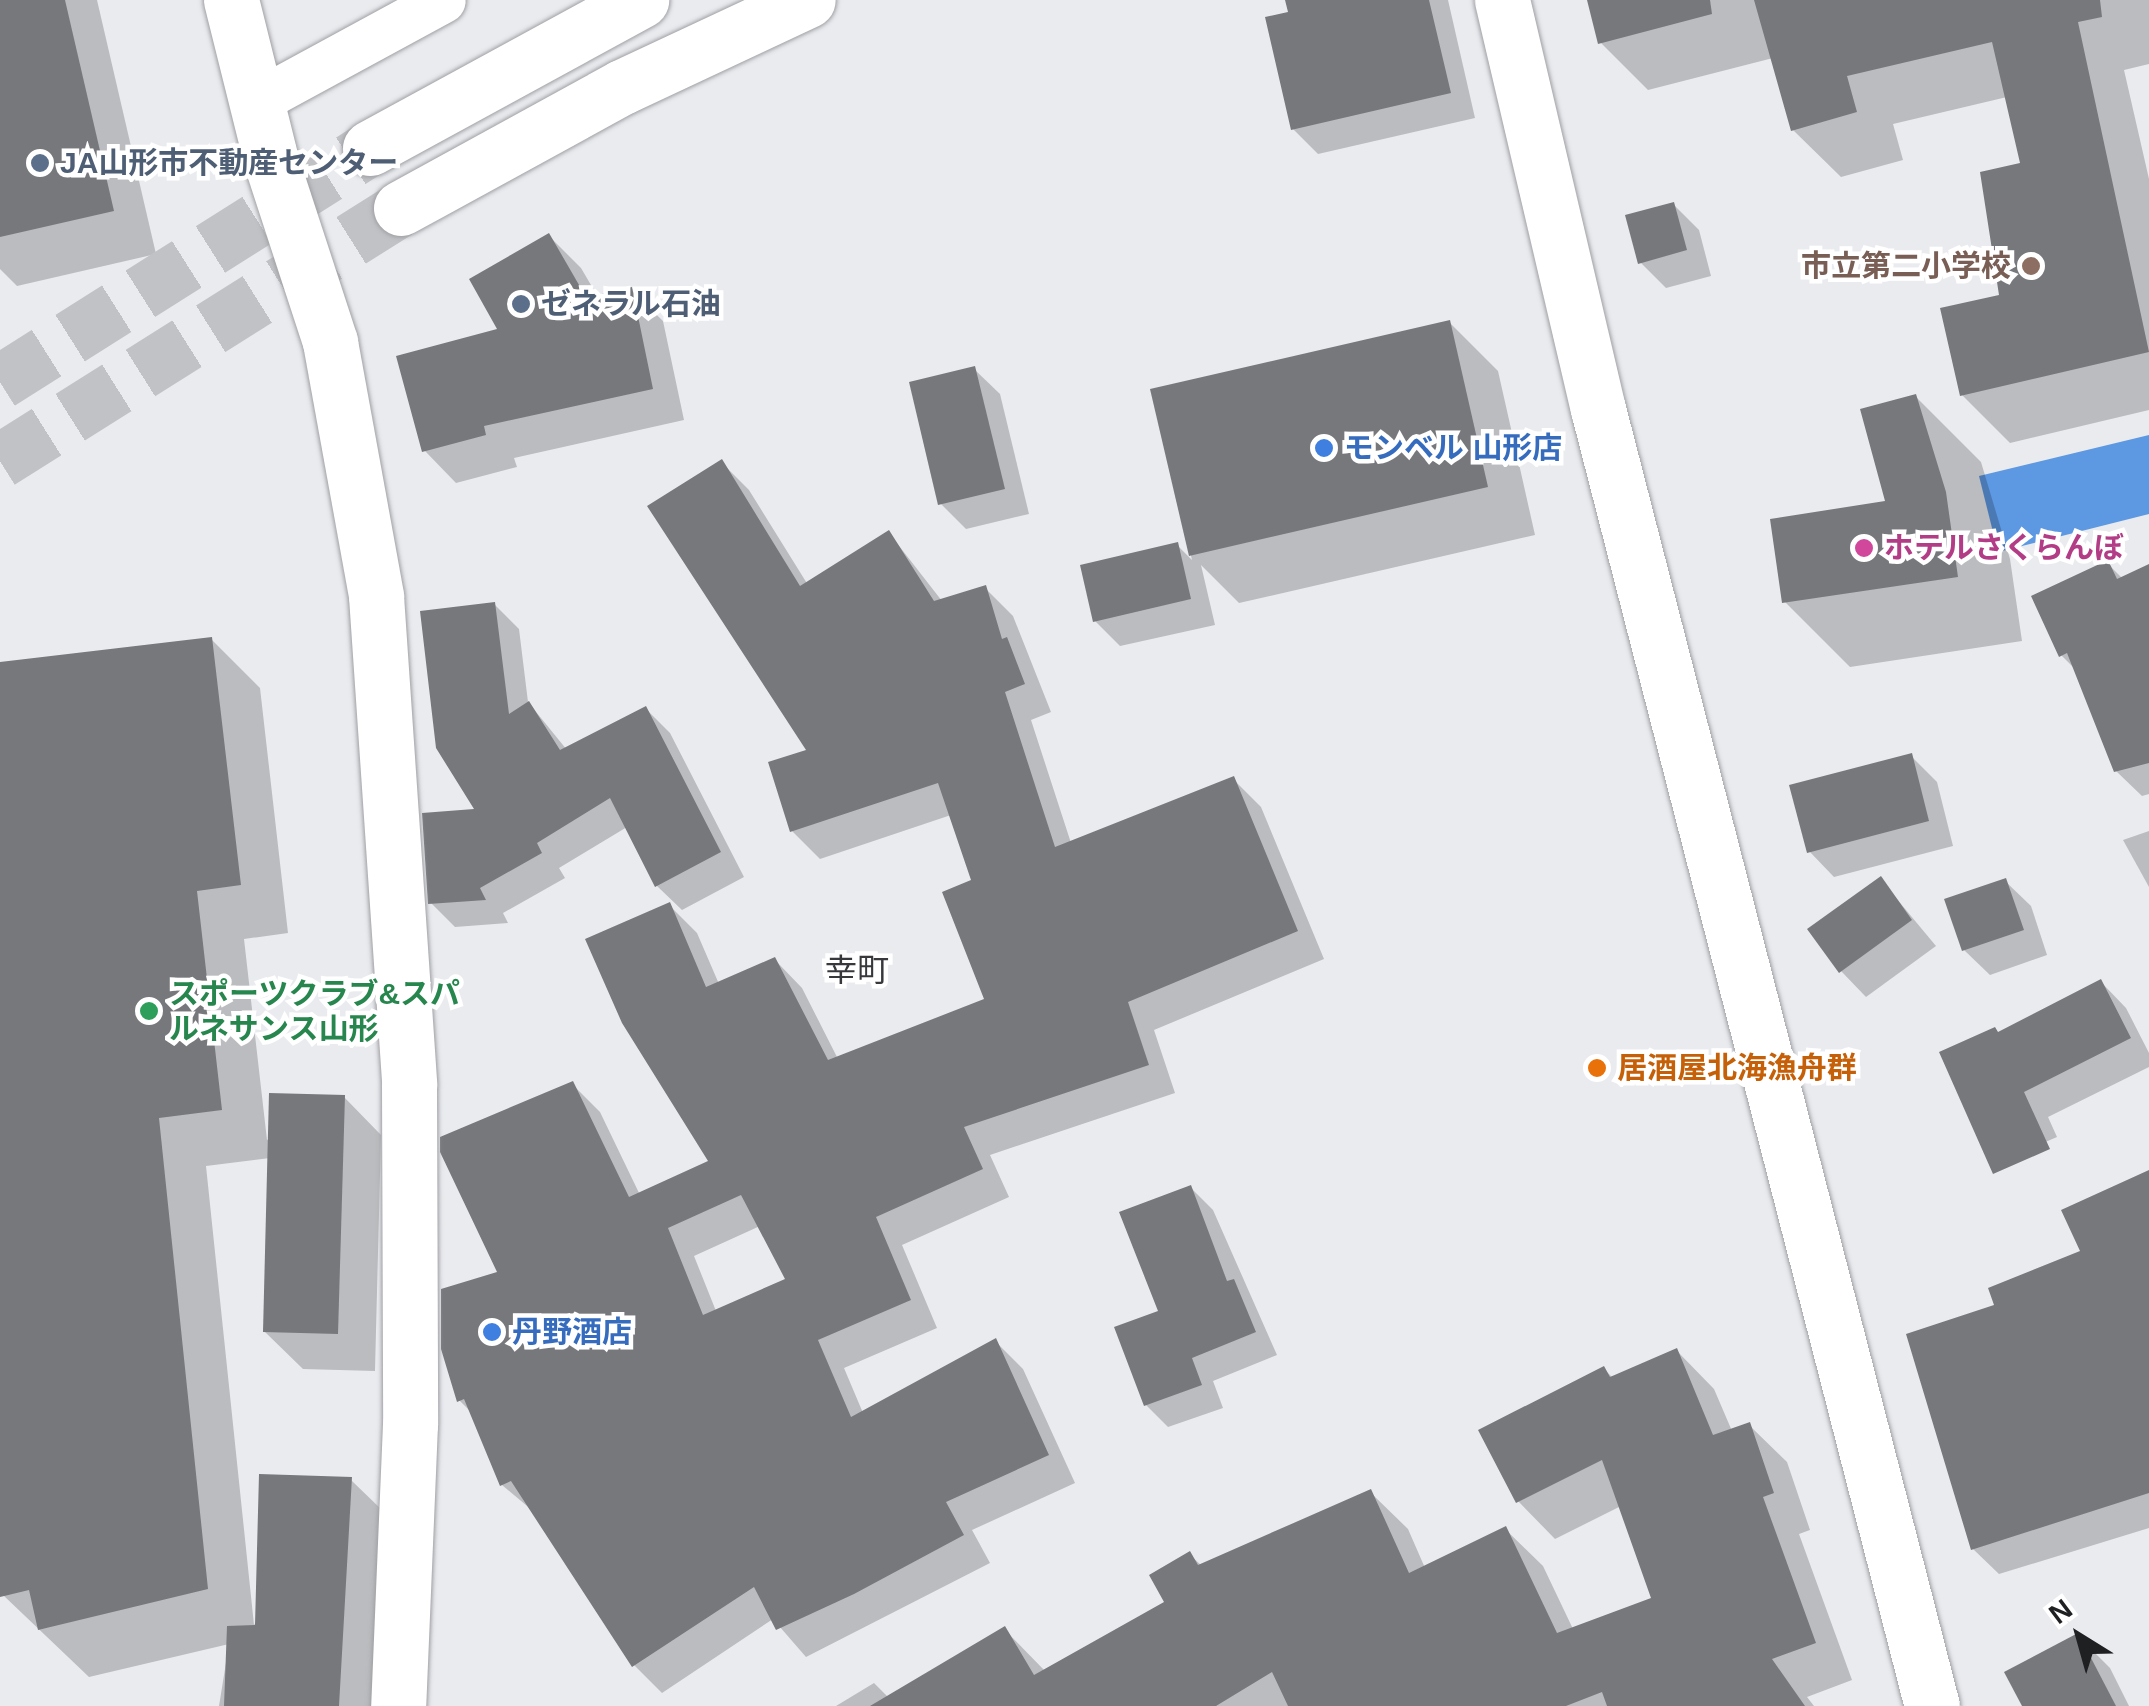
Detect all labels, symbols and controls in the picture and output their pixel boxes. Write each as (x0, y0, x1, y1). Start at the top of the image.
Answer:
place label: JA山形市不動産センター (60, 145, 398, 181)
marker: JA山形市不動産センター (29, 152, 51, 174)
place label: 市立第二小学校 (1801, 248, 2011, 284)
marker: 市立第二小学校 (2020, 255, 2042, 277)
place label: ゼネラル石油 (541, 286, 721, 322)
marker: ゼネラル石油 (510, 293, 532, 315)
place label: モンベル 山形店 (1344, 430, 1562, 466)
marker: モンベル 山形店 (1313, 437, 1335, 459)
place label: ホテルさくらんぼ (1884, 530, 2124, 566)
marker: ホテルさくらんぼ (1853, 537, 1875, 559)
district label: 幸町 (825, 951, 889, 989)
place label: スポーツクラブ&スパ ルネサンス山形 (169, 976, 461, 1046)
marker: スポーツクラブ&スパ ルネサンス山形 (138, 1000, 160, 1022)
place label: 居酒屋北海漁舟群 (1617, 1050, 1857, 1086)
marker: 居酒屋北海漁舟群 (1586, 1057, 1608, 1079)
place label: 丹野酒店 (512, 1314, 632, 1350)
marker: 丹野酒店 (481, 1321, 503, 1343)
north arrow (2029, 1586, 2129, 1686)
text: N (2043, 1593, 2078, 1630)

